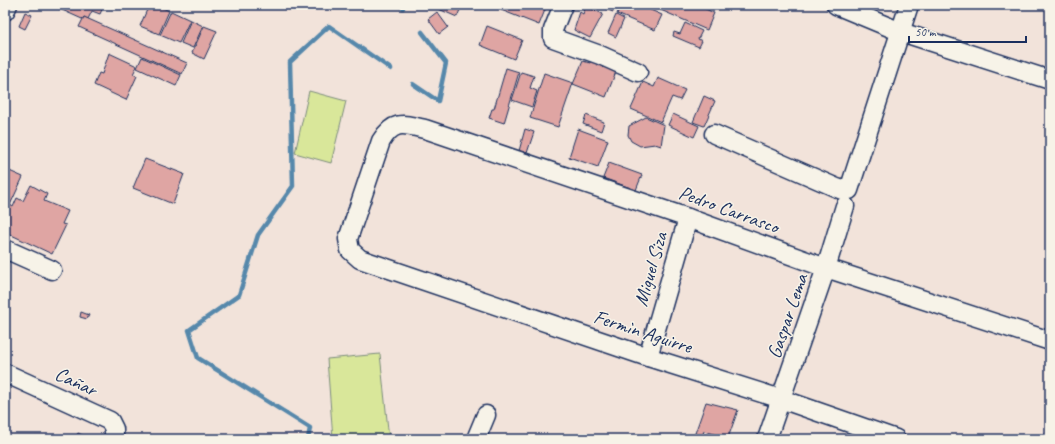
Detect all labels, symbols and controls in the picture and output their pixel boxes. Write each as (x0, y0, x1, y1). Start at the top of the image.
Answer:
scale bar (909, 18, 1026, 44)
text: 50 m (915, 24, 937, 40)
street label: Pedro Carrasco (675, 180, 784, 240)
street label: Miguel Siza (628, 227, 673, 309)
street label: Gaspar Lema (761, 269, 814, 362)
street label: Fermìn Aguirre (591, 304, 696, 360)
street label: Cañar (51, 361, 102, 403)

